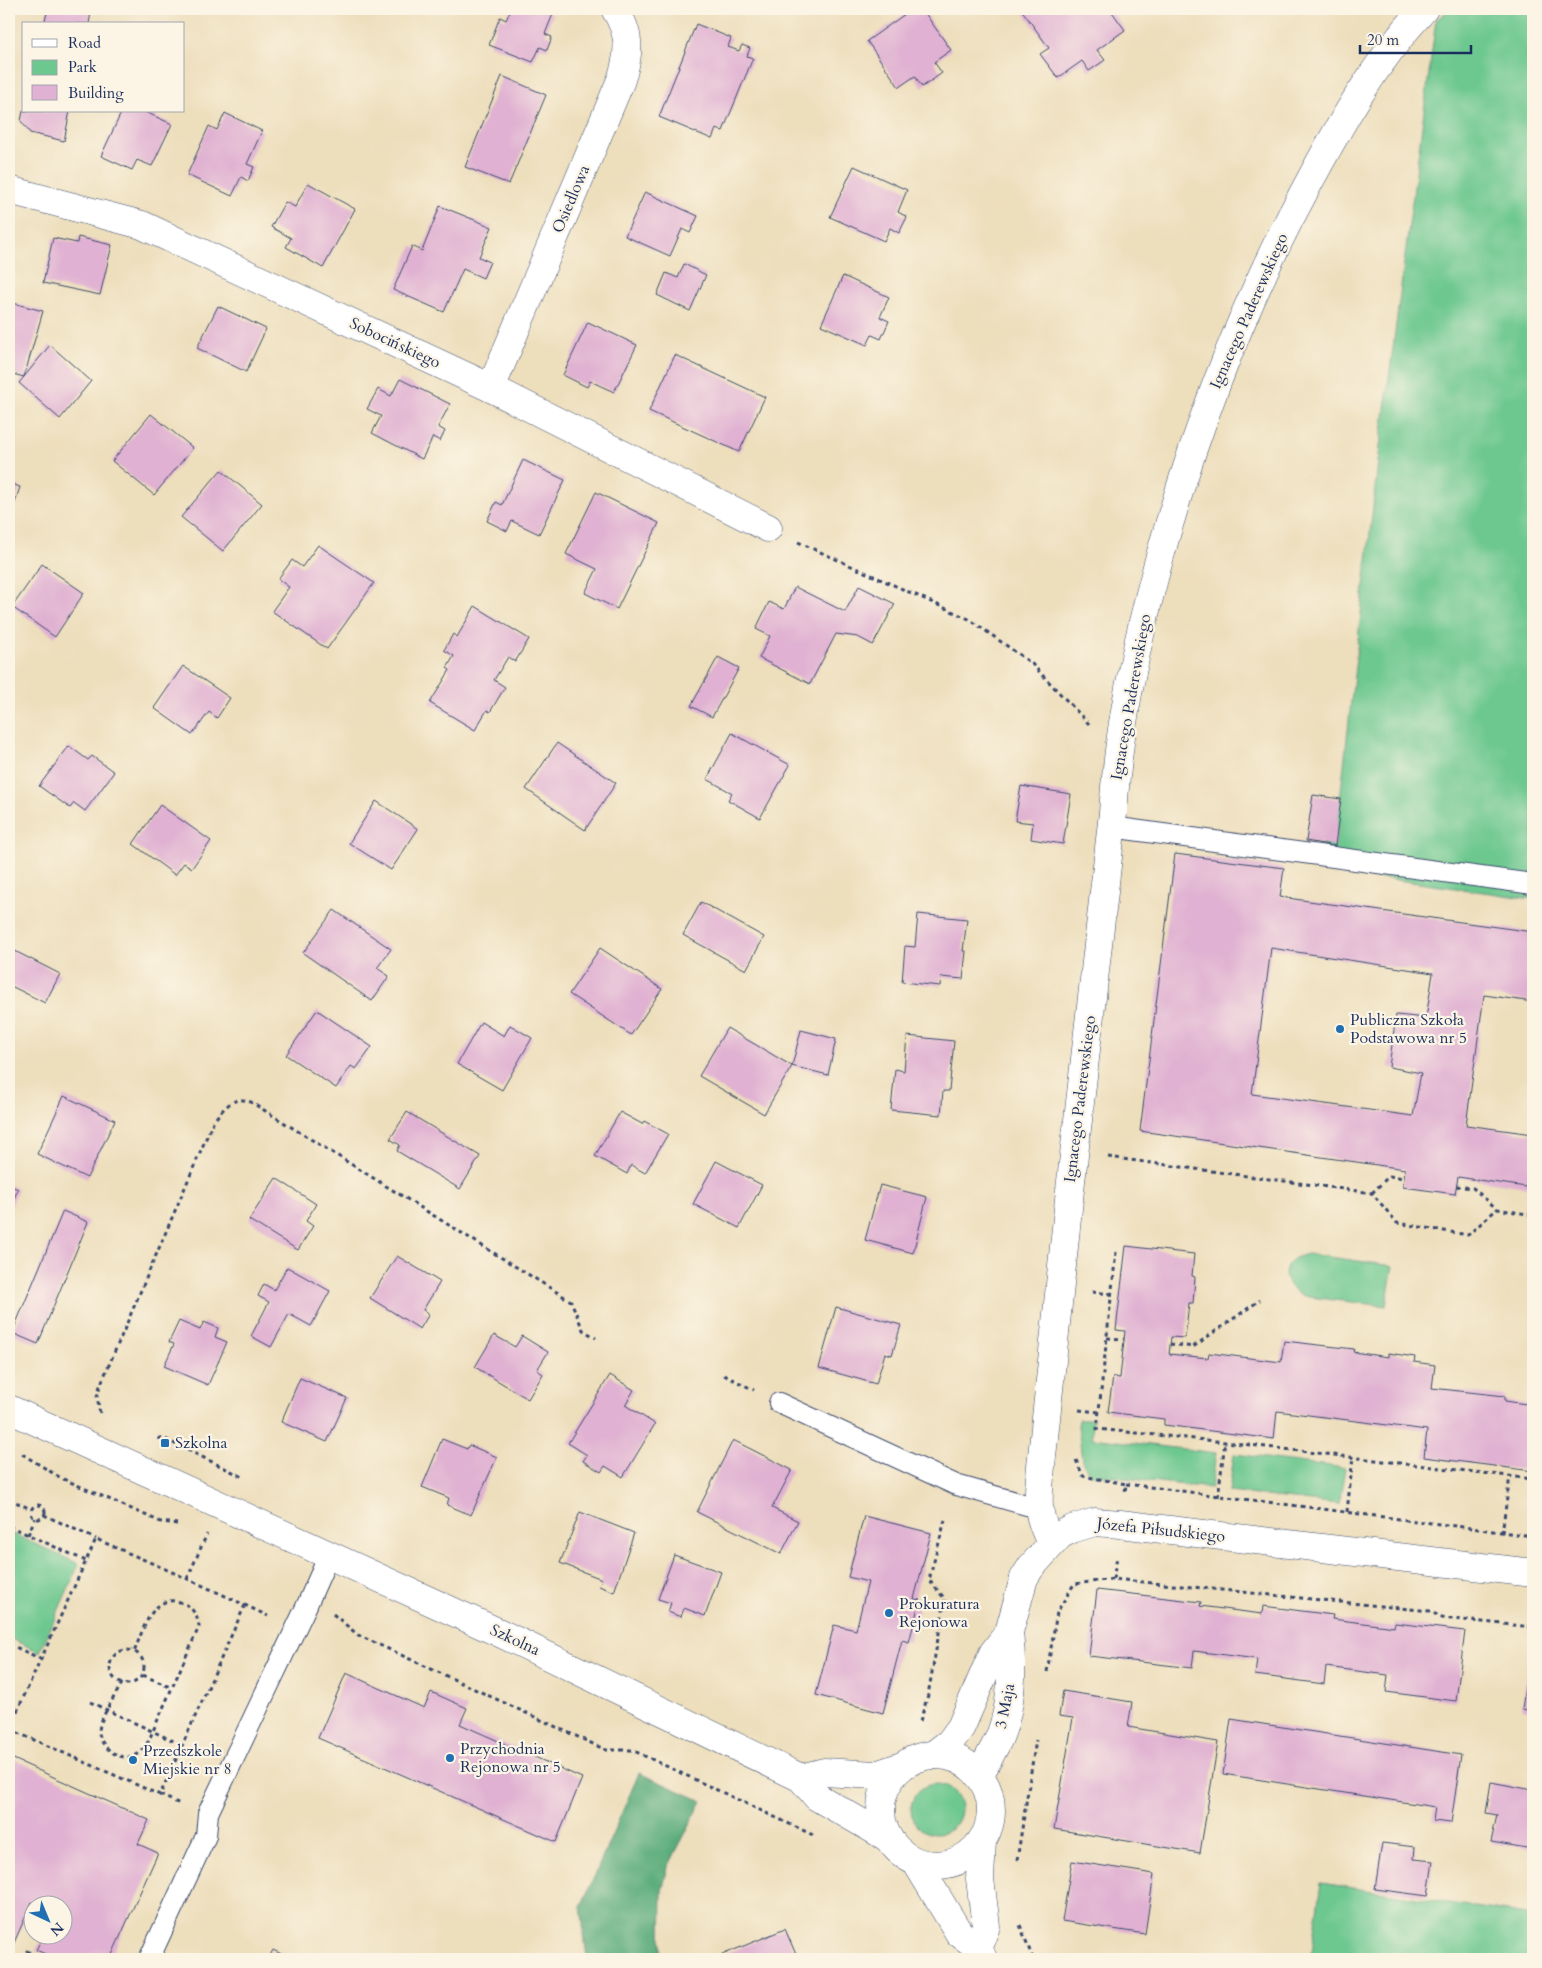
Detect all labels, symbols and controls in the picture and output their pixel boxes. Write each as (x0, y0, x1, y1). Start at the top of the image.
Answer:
legend (22, 22, 185, 112)
scale bar (1360, 22, 1471, 54)
text: 20 m (1367, 30, 1399, 50)
text: Road (68, 33, 101, 53)
text: Park (68, 57, 97, 77)
text: Building (68, 83, 124, 103)
street label: Osiedlowa (547, 162, 595, 236)
street label: Ignacego Paderewskiego (1205, 229, 1293, 392)
street label: Sobocińskiego (346, 312, 444, 374)
street label: Ignacego Paderewskiego (1106, 612, 1157, 782)
place label: Publiczna Szkoła Podstawowa nr 5 (1350, 1009, 1467, 1049)
street label: Ignacego Paderewskiego (1059, 1014, 1101, 1184)
marker: Publiczna Szkoła Podstawowa nr 5 (1334, 1023, 1346, 1035)
place label: Szkolna (175, 1432, 228, 1454)
marker: Szkolna (159, 1437, 171, 1449)
street label: Józefa Piłsudskiego (1094, 1512, 1227, 1548)
place label: Prokuratura Rejonowa (899, 1593, 980, 1633)
marker: Prokuratura Rejonowa (883, 1607, 895, 1619)
street label: Szkolna (487, 1619, 543, 1661)
street label: 3 Maja (990, 1681, 1020, 1731)
place label: Przychodnia Rejonowa nr 5 (460, 1738, 561, 1778)
place label: Przedszkole Miejskie nr 8 (143, 1740, 232, 1780)
marker: Przychodnia Rejonowa nr 5 (444, 1752, 456, 1764)
marker: Przedszkole Miejskie nr 8 (127, 1754, 139, 1766)
north arrow (22, 1896, 72, 1946)
text: N (46, 1918, 68, 1940)

